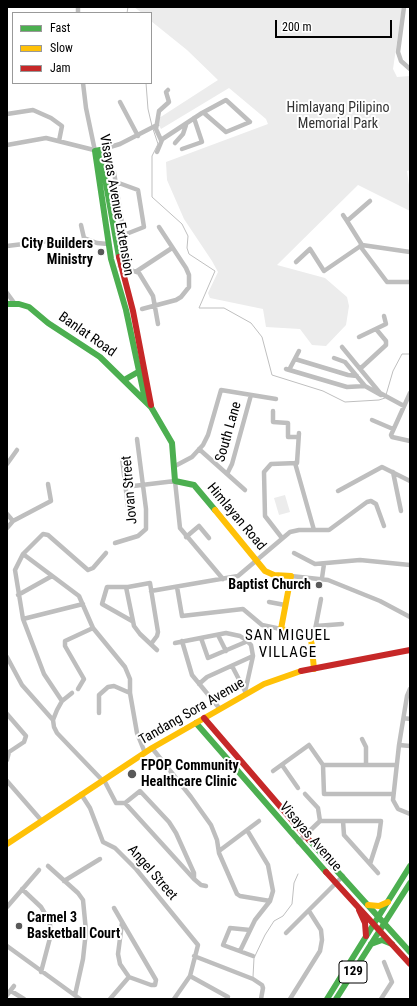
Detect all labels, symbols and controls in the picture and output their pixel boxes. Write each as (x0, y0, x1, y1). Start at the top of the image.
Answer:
legend (12, 12, 152, 84)
scale bar (277, 12, 394, 38)
text: 200 m (282, 20, 312, 34)
text: Fast (50, 21, 70, 35)
text: Slow (50, 41, 73, 55)
text: Jam (50, 61, 71, 75)
park label: Himlayang Pilipino Memorial Park (287, 100, 389, 132)
street label: Visayas Avenue Extension (95, 133, 137, 277)
place label: City Builders Ministry (21, 236, 93, 268)
marker: City Builders Ministry (96, 247, 106, 257)
street label: Banlat Road (55, 309, 119, 361)
street label: South Lane (212, 400, 246, 464)
street label: Jovan Street (119, 455, 141, 525)
street label: Himlayan Road (203, 480, 269, 554)
place label: Baptist Church (228, 577, 311, 593)
marker: Baptist Church (314, 580, 324, 590)
district label: SAN MIGUEL VILLAGE (245, 627, 331, 662)
street label: Tandang Sora Avenue (136, 675, 248, 749)
place label: FPOP Community Healthcare Clinic (141, 758, 239, 790)
marker: FPOP Community Healthcare Clinic (126, 768, 138, 780)
street label: Visayas Avenue (275, 799, 345, 875)
street label: Angel Street (124, 842, 180, 904)
place label: Carmel 3 Basketball Court (27, 910, 120, 942)
marker: Carmel 3 Basketball Court (14, 921, 24, 931)
road number: 129 (339, 961, 367, 983)

